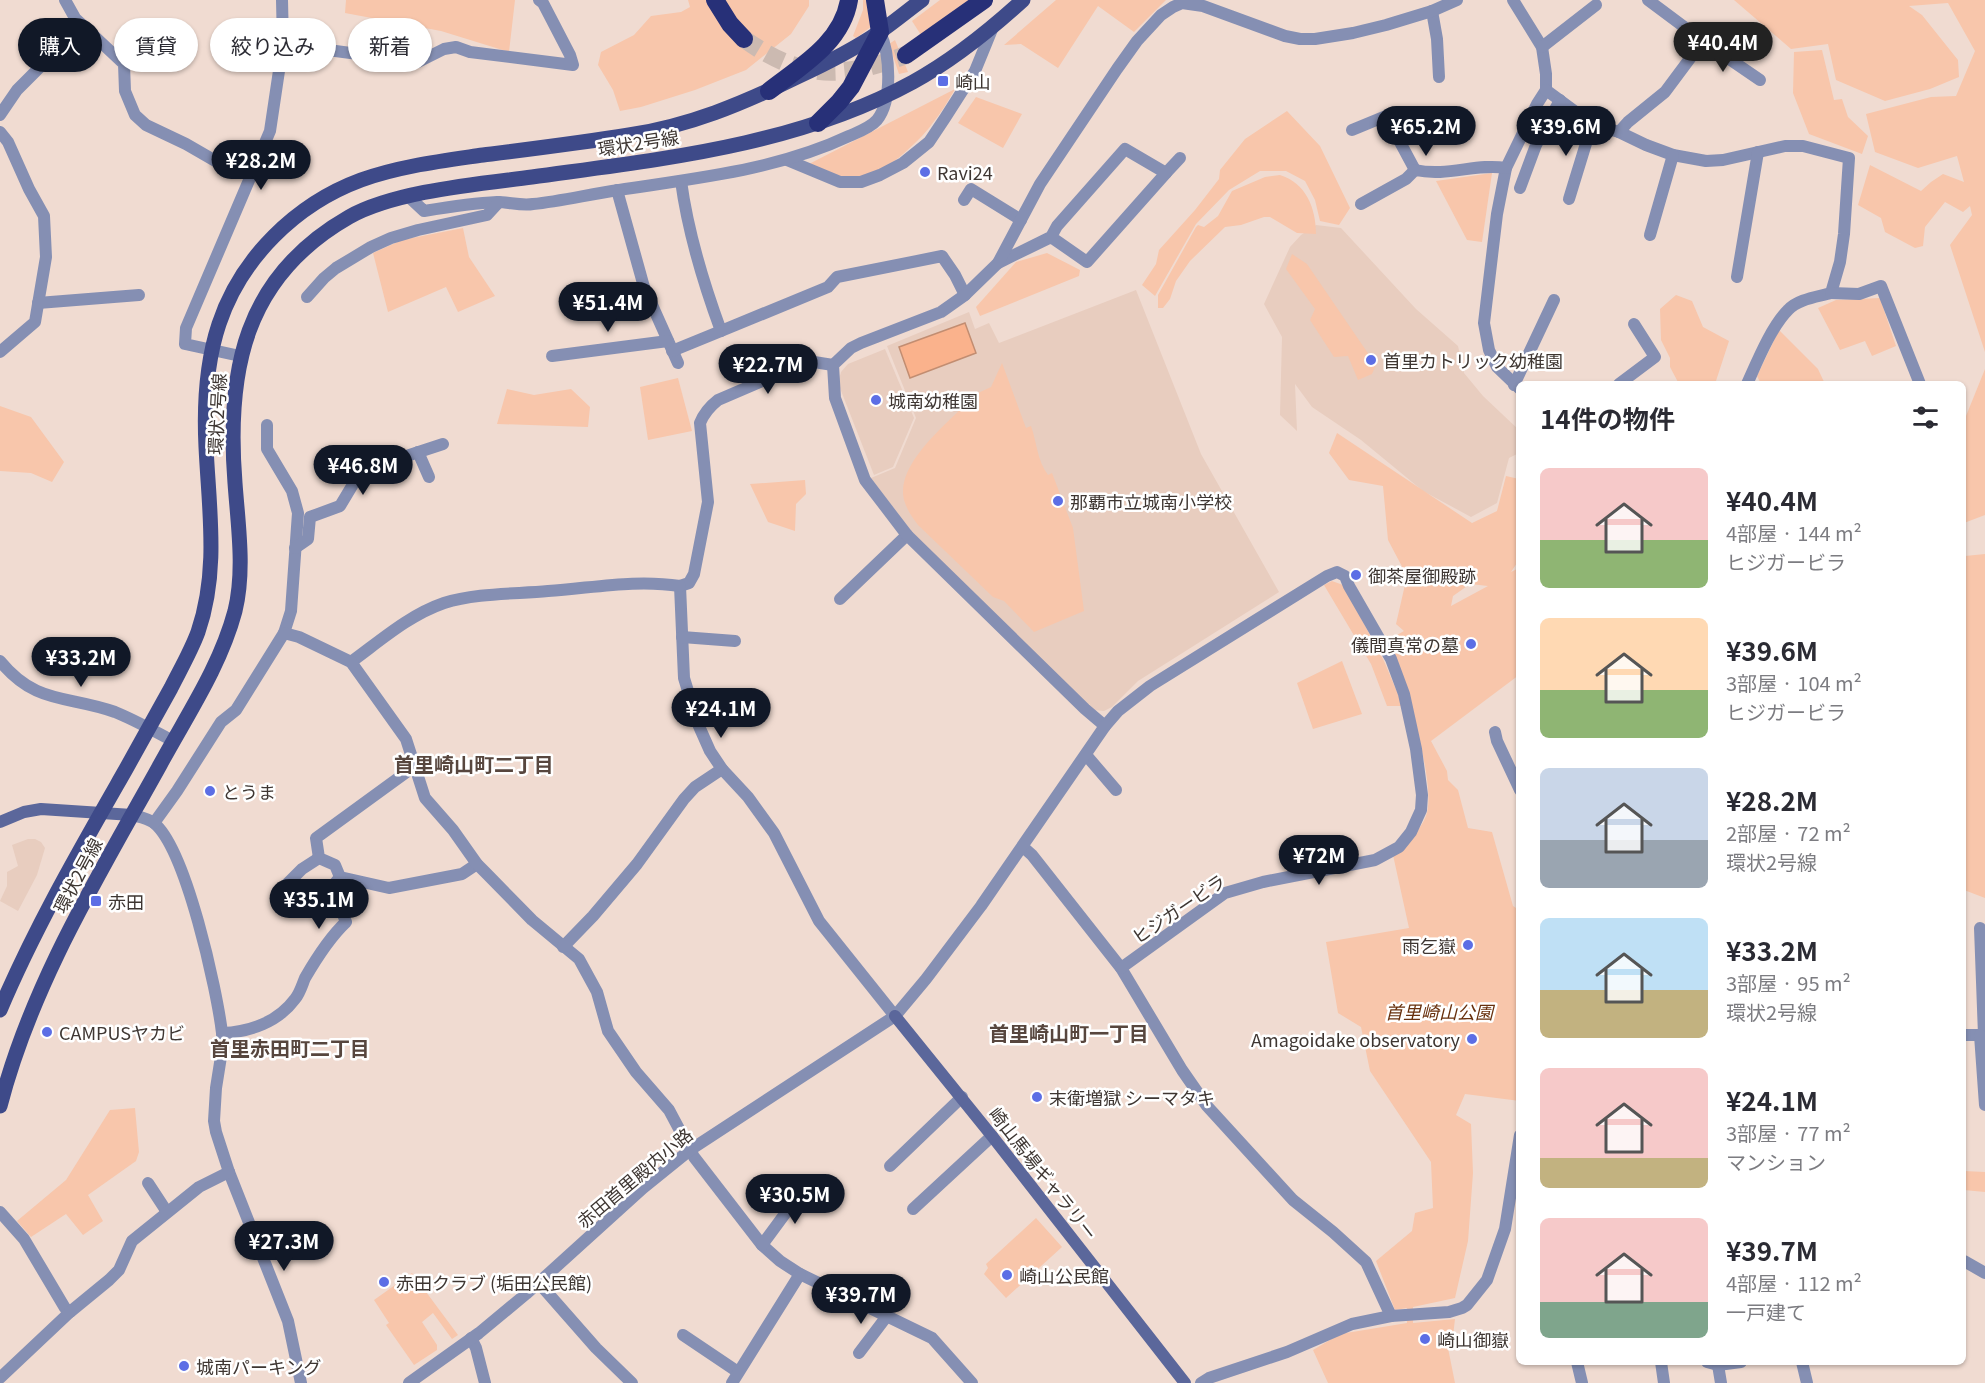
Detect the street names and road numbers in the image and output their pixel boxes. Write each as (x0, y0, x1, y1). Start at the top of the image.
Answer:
street label: 環状2号線 (595, 123, 681, 161)
street label: 環状2号線 (201, 372, 231, 456)
street label: 環状2号線 (46, 833, 108, 917)
street label: ヒジガービラ (1126, 867, 1230, 949)
street label: 崎山馬場ギャラリー (984, 1101, 1104, 1245)
street label: 赤田首里殿内小路 (570, 1121, 698, 1233)

